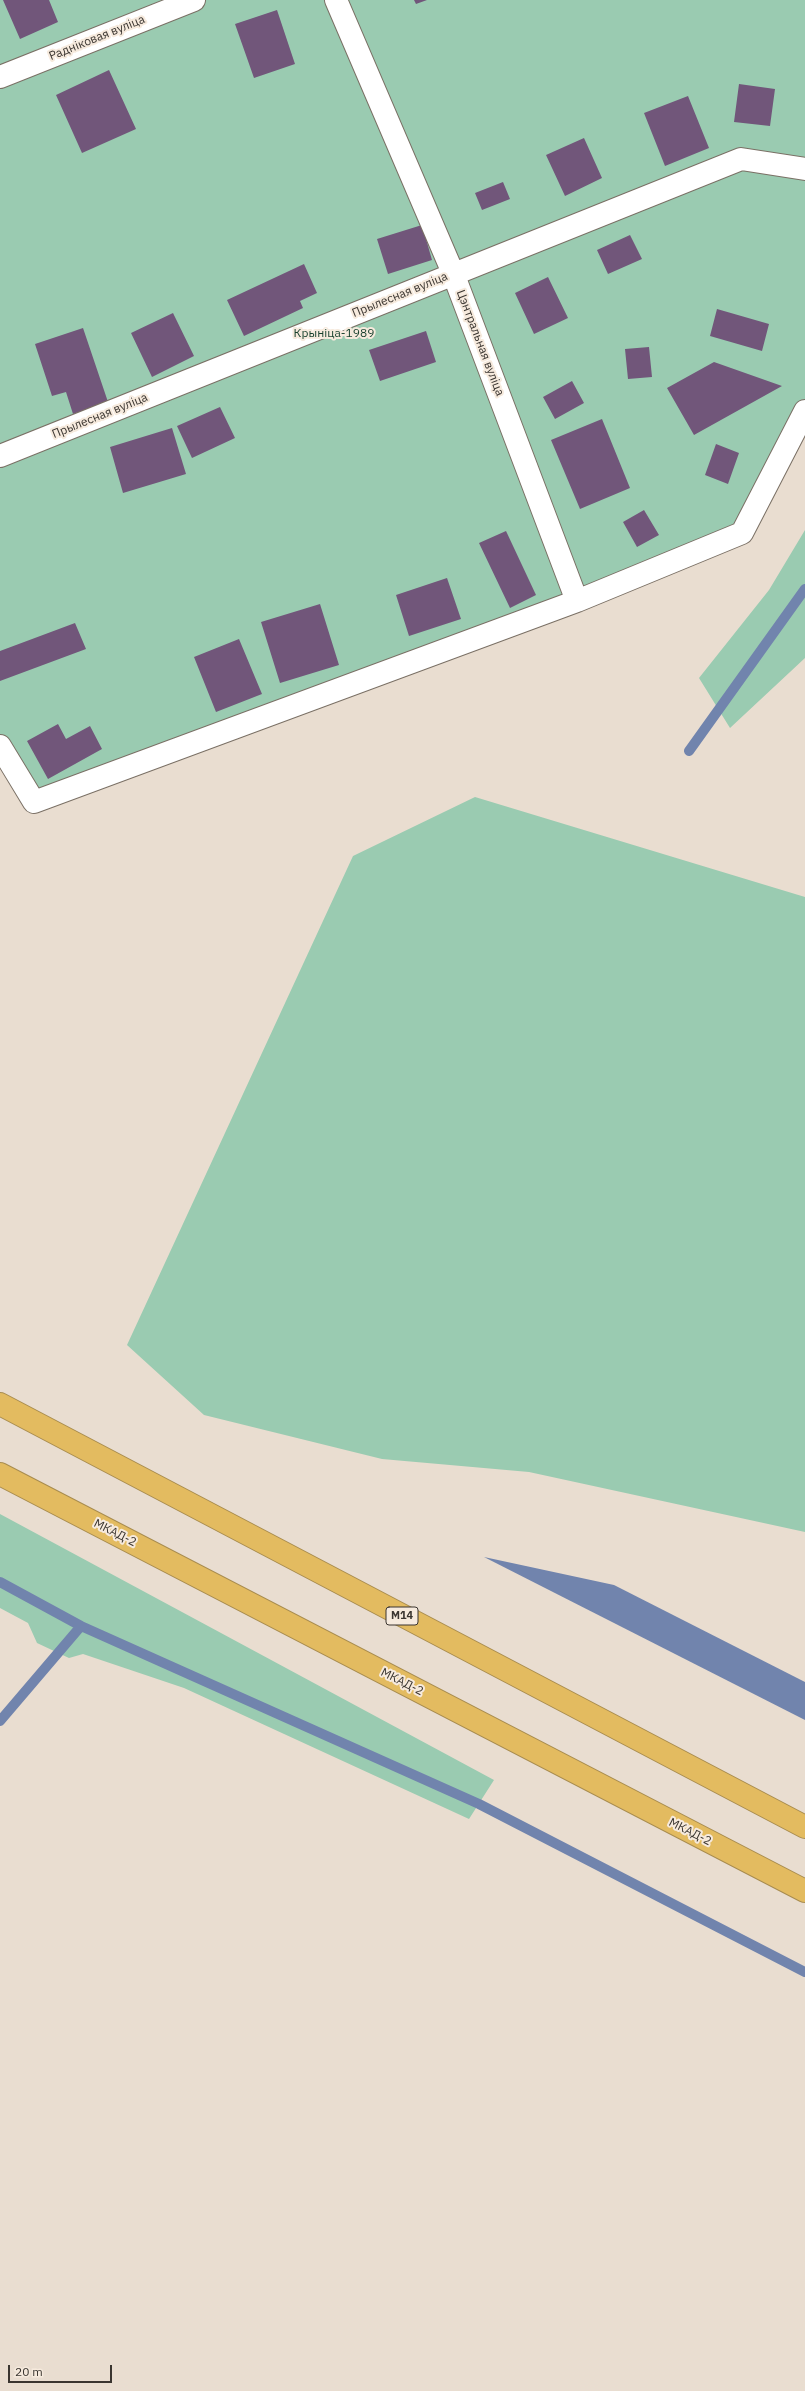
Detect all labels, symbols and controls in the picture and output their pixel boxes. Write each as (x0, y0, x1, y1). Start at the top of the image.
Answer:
street label: Радніковая вуліца (47, 12, 147, 64)
street label: Прылесная вуліца (350, 269, 450, 321)
street label: Цэнтральная вуліца (453, 288, 507, 398)
park label: Крыніца-1989 (294, 327, 374, 341)
street label: Прылесная вуліца (50, 390, 150, 442)
street label: МКАД-2 (91, 1516, 139, 1550)
road number: М14 (386, 1607, 418, 1625)
street label: МКАД-2 (378, 1665, 426, 1699)
street label: МКАД-2 (666, 1815, 714, 1849)
scale bar (10, 2357, 114, 2383)
text: 20 m (15, 2364, 43, 2379)

